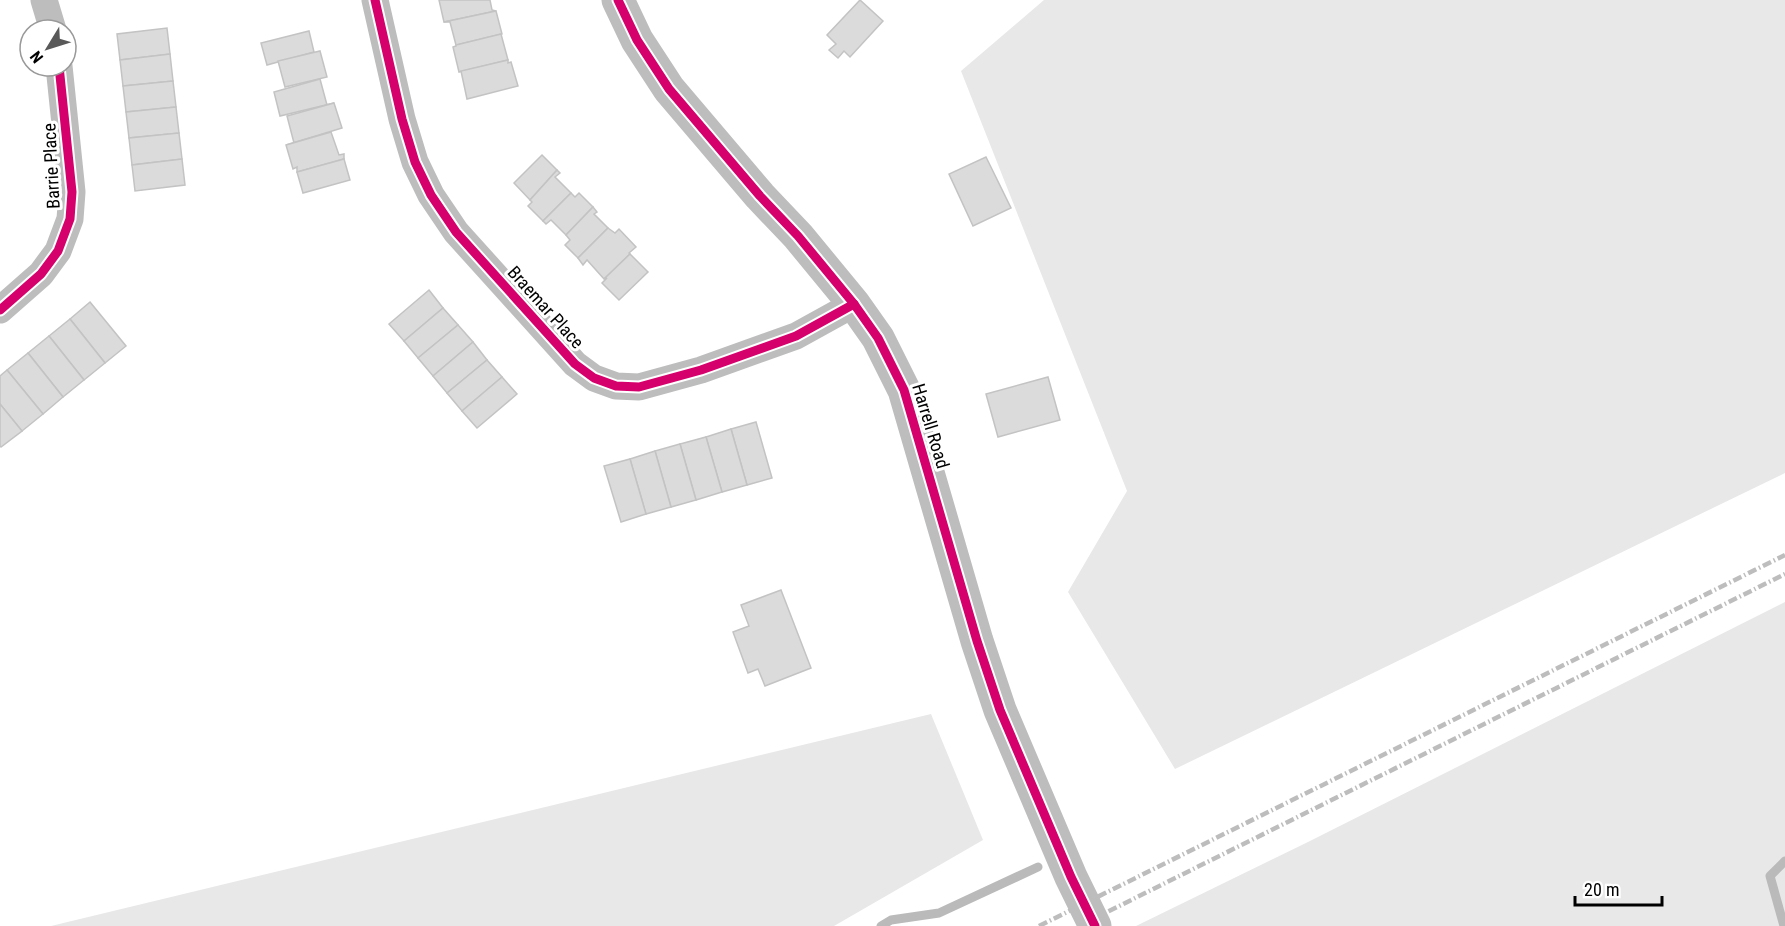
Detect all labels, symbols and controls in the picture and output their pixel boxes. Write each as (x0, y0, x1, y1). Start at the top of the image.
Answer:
north arrow (18, 18, 78, 78)
text: N (26, 47, 47, 67)
street label: Barrie Place (38, 123, 64, 209)
street label: Braemar Place (504, 262, 588, 352)
street label: Harrell Road (908, 381, 954, 471)
scale bar (1575, 869, 1662, 907)
text: 20 m (1584, 879, 1619, 900)

